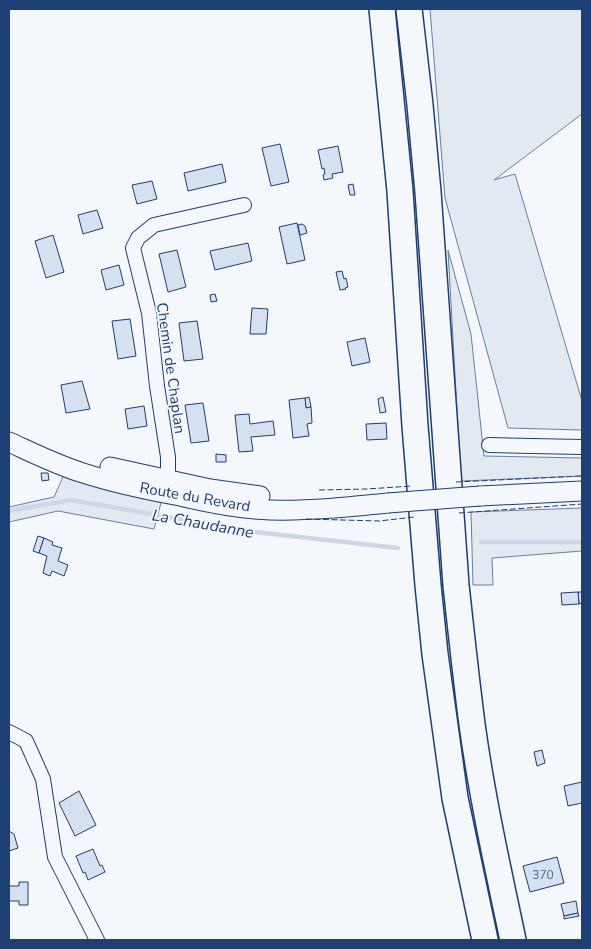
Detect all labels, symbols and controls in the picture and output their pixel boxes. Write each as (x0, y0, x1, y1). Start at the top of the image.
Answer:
street label: Chemin de Chaplan (152, 301, 190, 435)
street label: Route du Revard (138, 477, 252, 517)
water label: La Chaudanne (150, 504, 256, 544)
house number: 370 (532, 867, 554, 883)

